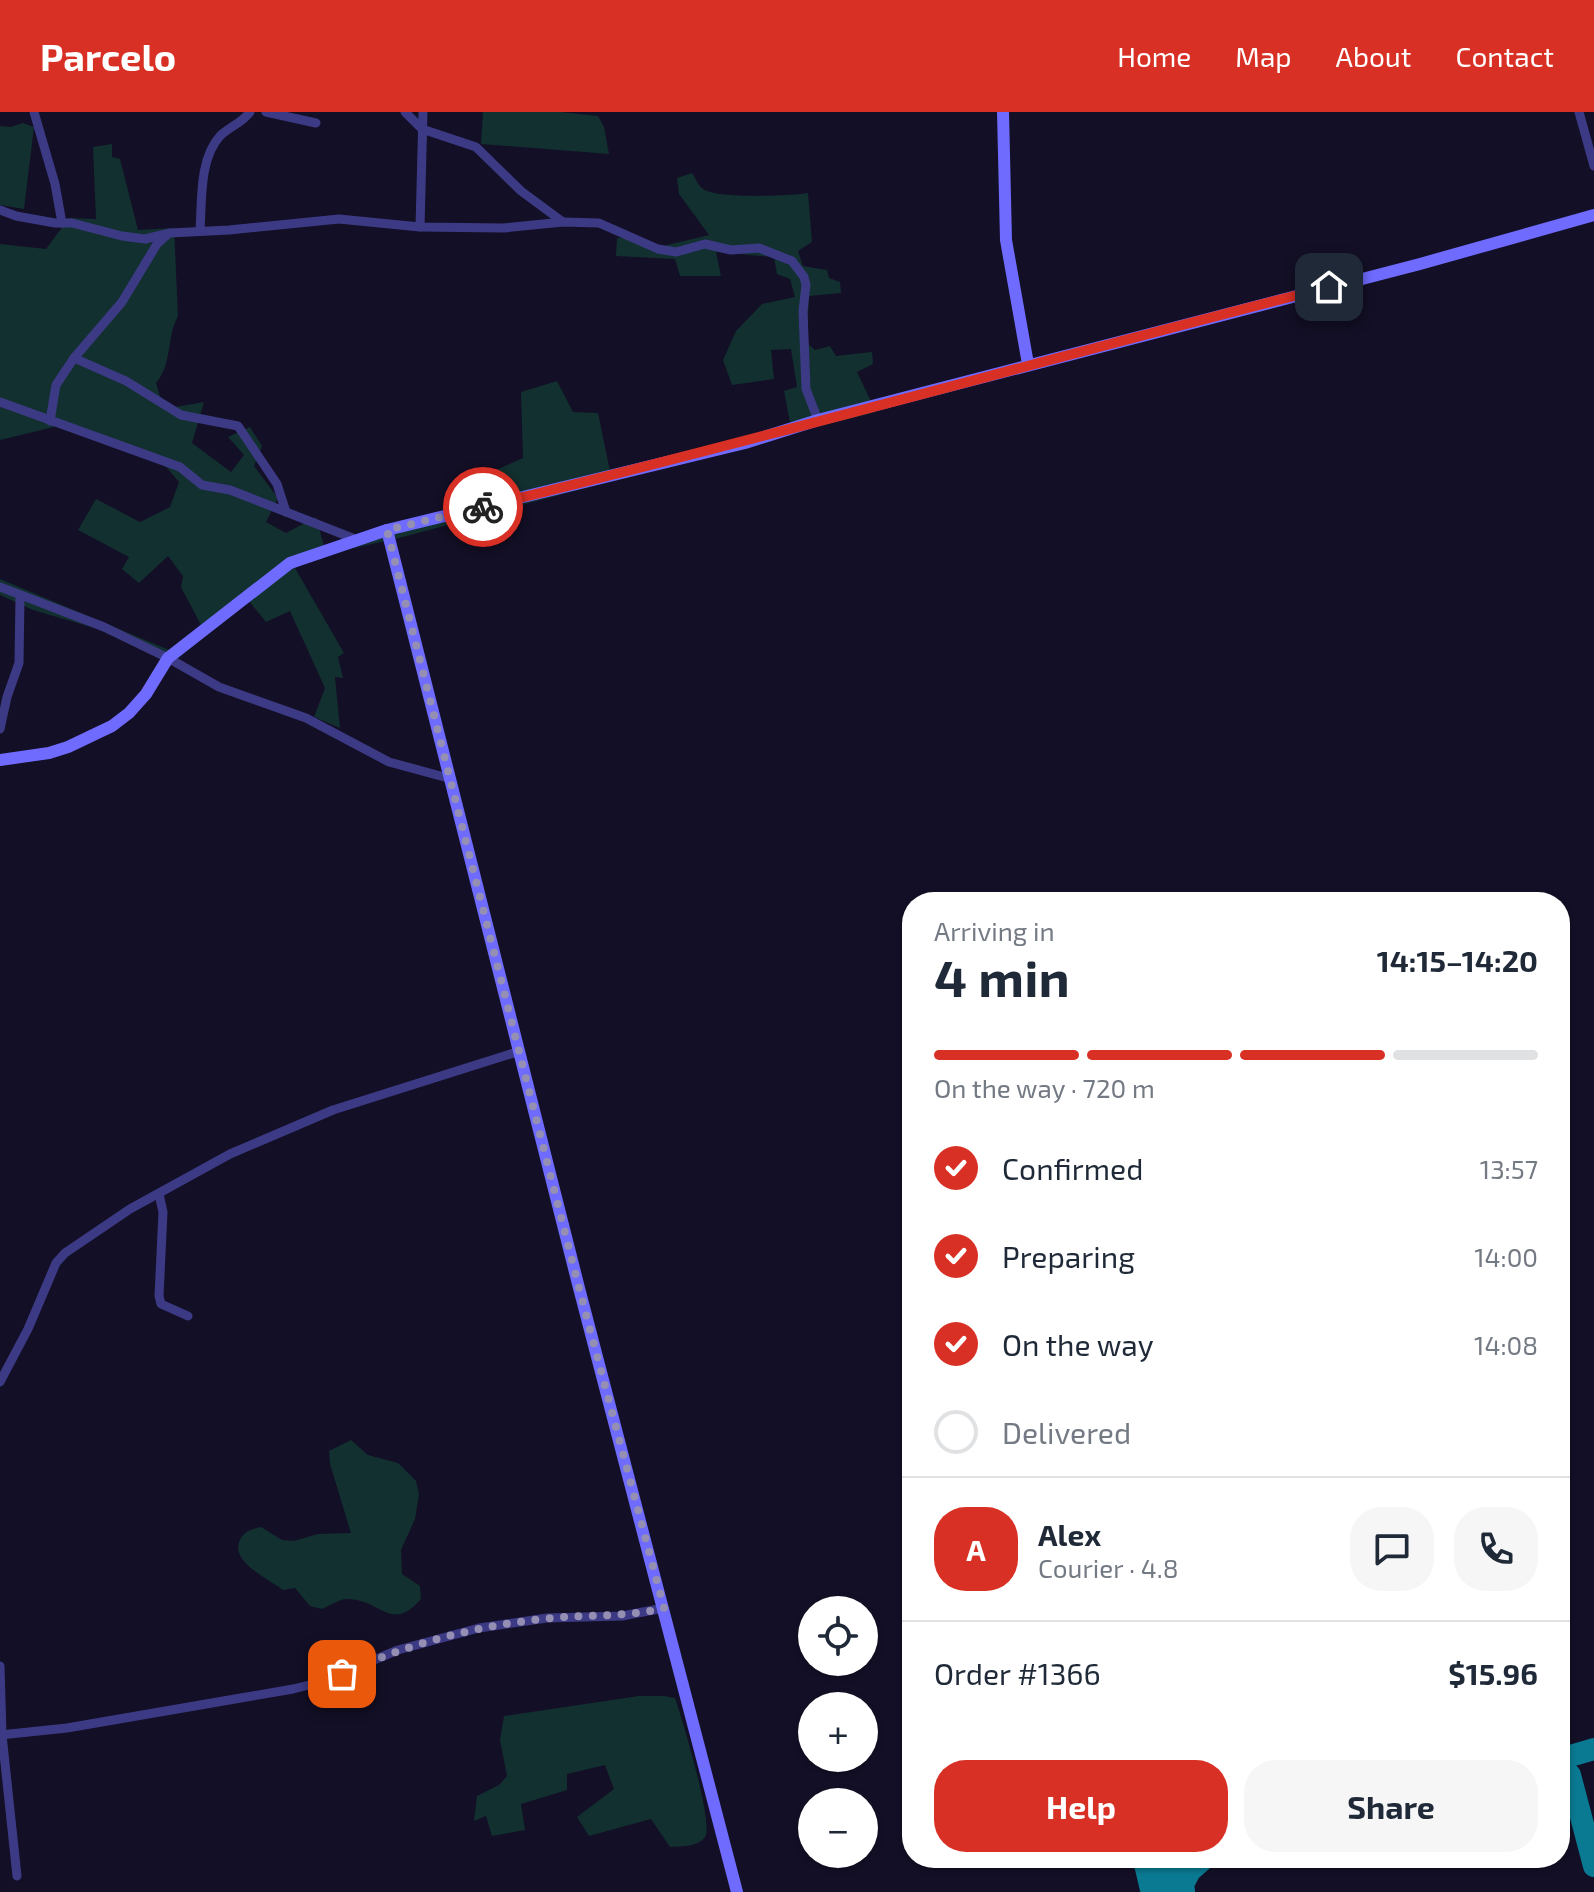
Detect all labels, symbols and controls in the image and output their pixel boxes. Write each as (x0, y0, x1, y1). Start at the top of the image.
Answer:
text: Parcelo (40, 33, 176, 79)
text: Home (1117, 39, 1191, 73)
text: Map (1235, 39, 1292, 73)
text: About (1336, 39, 1411, 73)
text: Contact (1455, 39, 1554, 73)
pin (1295, 253, 1363, 321)
icon: home (1307, 265, 1351, 309)
courier (443, 467, 523, 547)
icon: bike (461, 485, 505, 529)
text: Arriving in (934, 915, 1055, 946)
text: 14:15–14:20 (1377, 942, 1538, 978)
text: 4 min (934, 945, 1070, 1007)
text: On the way · 720 m (934, 1072, 1155, 1103)
icon: check (934, 1146, 978, 1190)
text: Confirmed (1002, 1150, 1143, 1186)
text: 13:57 (1480, 1153, 1538, 1184)
icon: check (934, 1234, 978, 1278)
text: Preparing (1002, 1238, 1135, 1274)
text: 14:00 (1474, 1241, 1538, 1272)
icon: check (934, 1322, 978, 1366)
text: On the way (1002, 1326, 1154, 1362)
text: 14:08 (1474, 1329, 1538, 1360)
text: Delivered (1002, 1414, 1131, 1450)
button: chat (1350, 1507, 1434, 1591)
button: phone (1454, 1507, 1538, 1591)
text: Alex (1038, 1516, 1101, 1552)
text: A (966, 1531, 986, 1567)
text: Courier · 4.8 (1038, 1552, 1179, 1583)
map controls (798, 1596, 878, 1868)
button: locate (798, 1596, 878, 1676)
pin (308, 1640, 376, 1708)
icon: bag (320, 1652, 364, 1696)
text: Order #1366 (934, 1655, 1101, 1691)
text: $15.96 (1448, 1655, 1538, 1691)
button: + (798, 1692, 878, 1772)
button: Help (934, 1760, 1228, 1852)
button: Share (1244, 1760, 1538, 1852)
button: − (798, 1788, 878, 1868)

